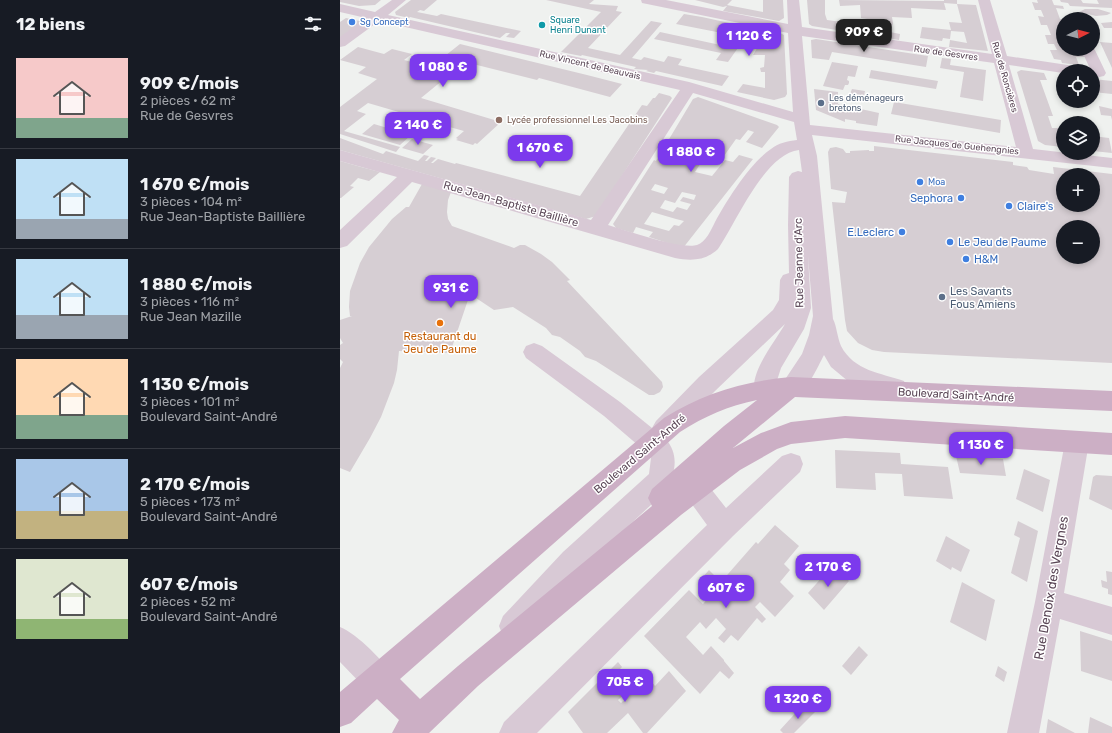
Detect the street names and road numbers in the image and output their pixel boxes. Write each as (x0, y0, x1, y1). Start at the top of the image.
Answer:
street label: Rue de Roncières (990, 41, 1020, 114)
street label: Rue de Gesvres (913, 44, 979, 63)
street label: Rue Vincent de Beauvais (538, 48, 642, 82)
street label: Rue Jacques de Guehengnies (895, 134, 1020, 157)
street label: Rue Jean-Baptiste Baillière (442, 178, 580, 230)
street label: Rue Jeanne d'Arc (792, 218, 806, 308)
street label: Boulevard Saint-André (898, 385, 1014, 405)
street label: Boulevard Saint-André (591, 412, 689, 496)
street label: Rue Denoix des Vergnes (1031, 515, 1072, 661)

